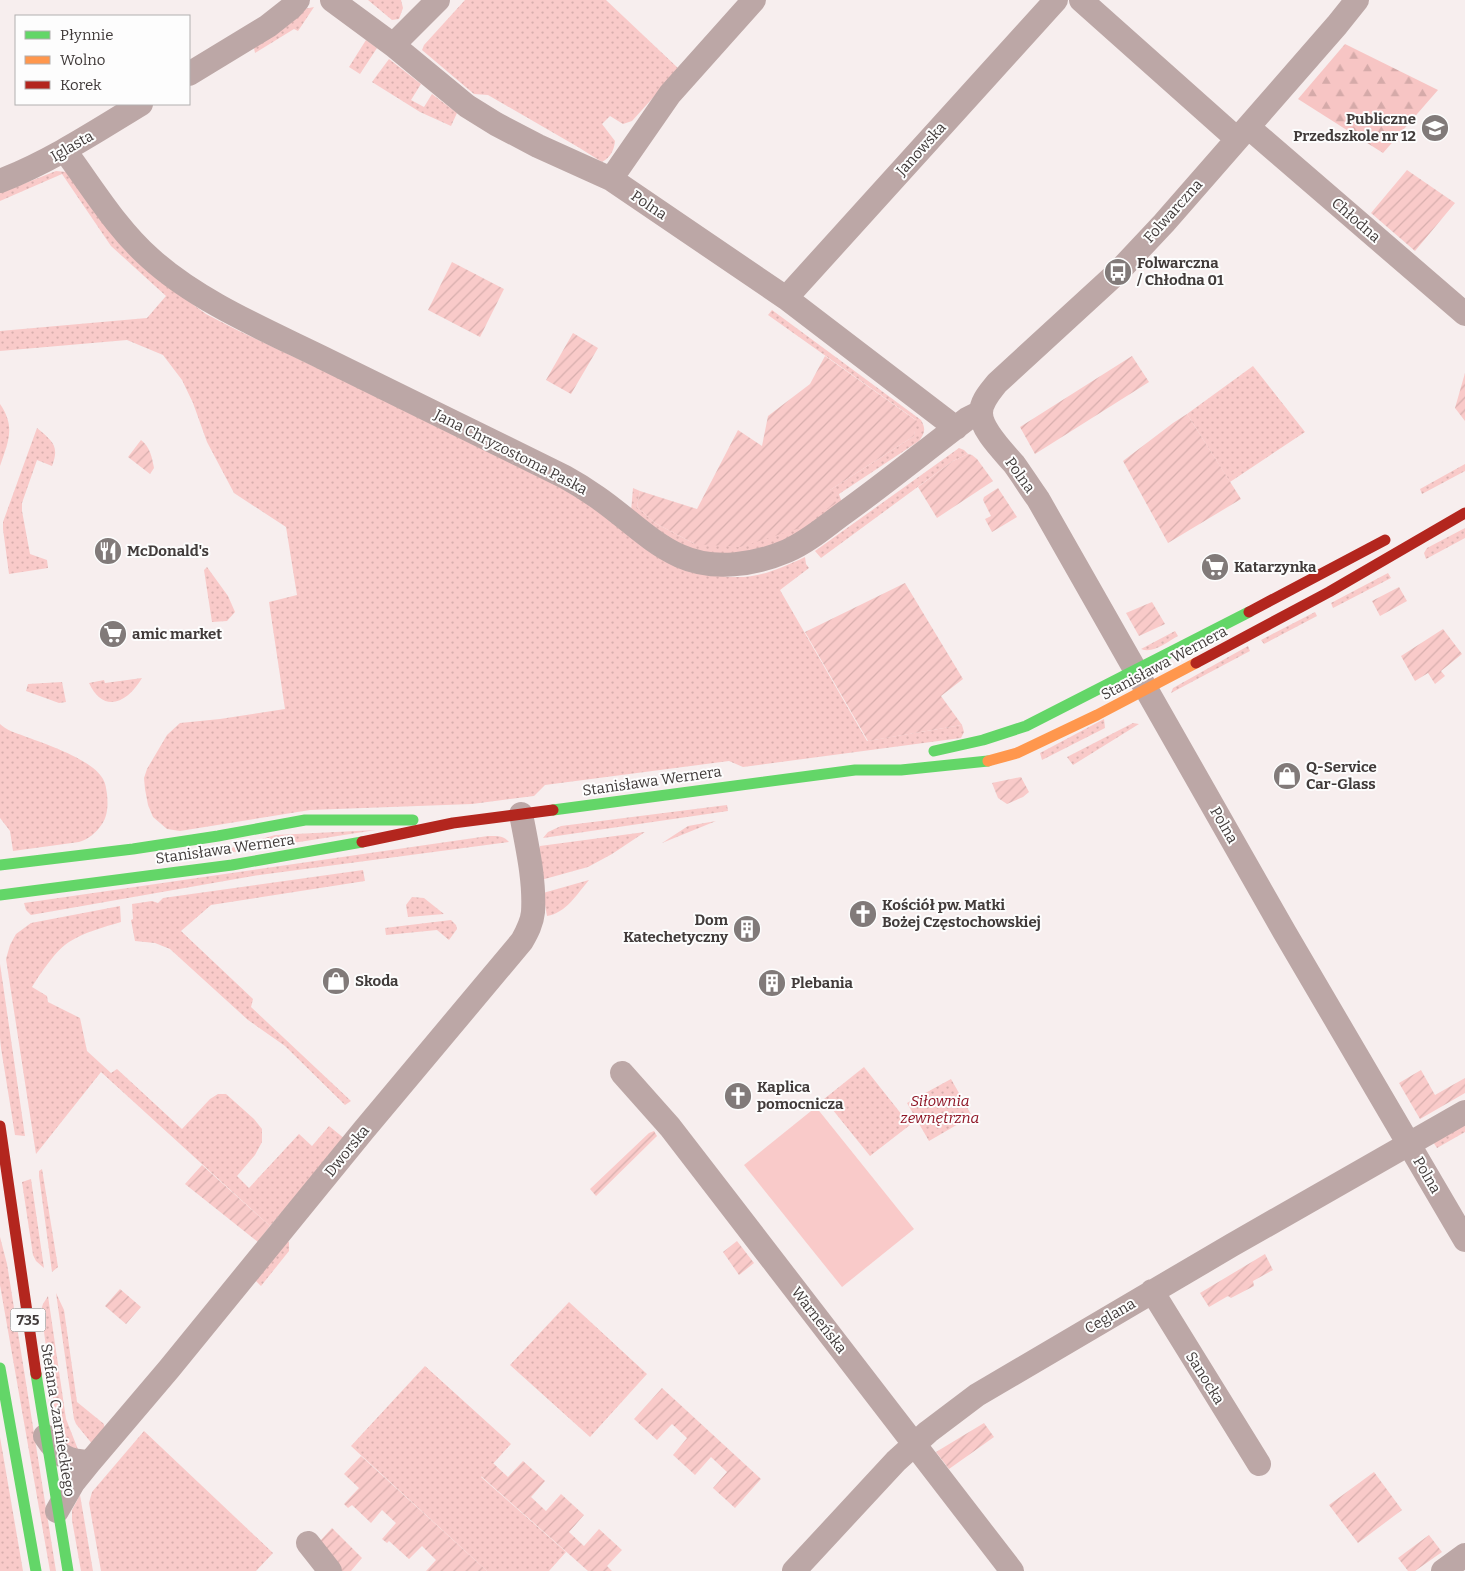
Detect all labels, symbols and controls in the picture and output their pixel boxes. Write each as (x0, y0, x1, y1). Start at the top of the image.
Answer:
legend (15, 15, 190, 105)
text: Płynnie (60, 26, 114, 44)
text: Wolno (60, 51, 105, 69)
text: Korek (60, 76, 102, 94)
place label: Publiczne Przedszkole nr 12 (1293, 110, 1416, 145)
school or university icon: Publiczne Przedszkole nr 12 (1420, 113, 1450, 143)
street label: Janowska (892, 119, 950, 180)
street label: Iglasta (47, 127, 97, 165)
street label: Folwarczna (1140, 176, 1206, 246)
street label: Polna (628, 187, 670, 223)
street label: Chłodna (1328, 194, 1384, 246)
place label: Folwarczna / Chłodna 01 (1136, 254, 1224, 289)
bus stop icon: Folwarczna / Chłodna 01 (1103, 257, 1133, 287)
street label: Jana Chryzostoma Paska (431, 405, 591, 498)
street label: Polna (1001, 454, 1039, 496)
restaurant icon: McDonald's (93, 536, 123, 566)
place label: McDonald's (127, 542, 209, 560)
supermarket icon: Katarzynka (1200, 552, 1230, 582)
place label: Katarzynka (1234, 558, 1317, 576)
supermarket icon: amic market (98, 619, 128, 649)
street label: Stanisława Wernera (1098, 622, 1230, 704)
place label: amic market (132, 625, 222, 643)
place label: Q-Service Car-Glass (1306, 758, 1377, 793)
shop icon: Q-Service Car-Glass (1272, 761, 1302, 791)
street label: Stanisława Wernera (581, 762, 723, 800)
street label: Polna (1206, 803, 1242, 847)
street label: Stanisława Wernera (154, 830, 296, 868)
place label: Kościół pw. Matki Bożej Częstochowskiej (882, 896, 1041, 931)
church icon: Kościół pw. Matki Bożej Częstochowskiej (848, 899, 878, 929)
place label: Dom Katechetyczny (623, 911, 729, 946)
building icon: Dom Katechetyczny (732, 914, 762, 944)
shop icon: Skoda (321, 966, 351, 996)
building icon: Plebania (757, 968, 787, 998)
place label: Skoda (355, 972, 399, 990)
place label: Plebania (791, 974, 854, 992)
place label: Kaplica pomocnicza (757, 1078, 844, 1113)
church icon: Kaplica pomocnicza (723, 1081, 753, 1111)
park label: Siłownia zewnętrzna (901, 1092, 979, 1127)
street label: Dworska (321, 1122, 373, 1180)
street label: Polna (1409, 1153, 1445, 1197)
street label: Warneńska (787, 1283, 851, 1357)
street label: Ceglana (1081, 1294, 1139, 1338)
road number: 735 (10, 1308, 46, 1332)
street label: Stefana Czarnieckiego (37, 1342, 79, 1498)
street label: Sanocka (1182, 1348, 1228, 1408)

